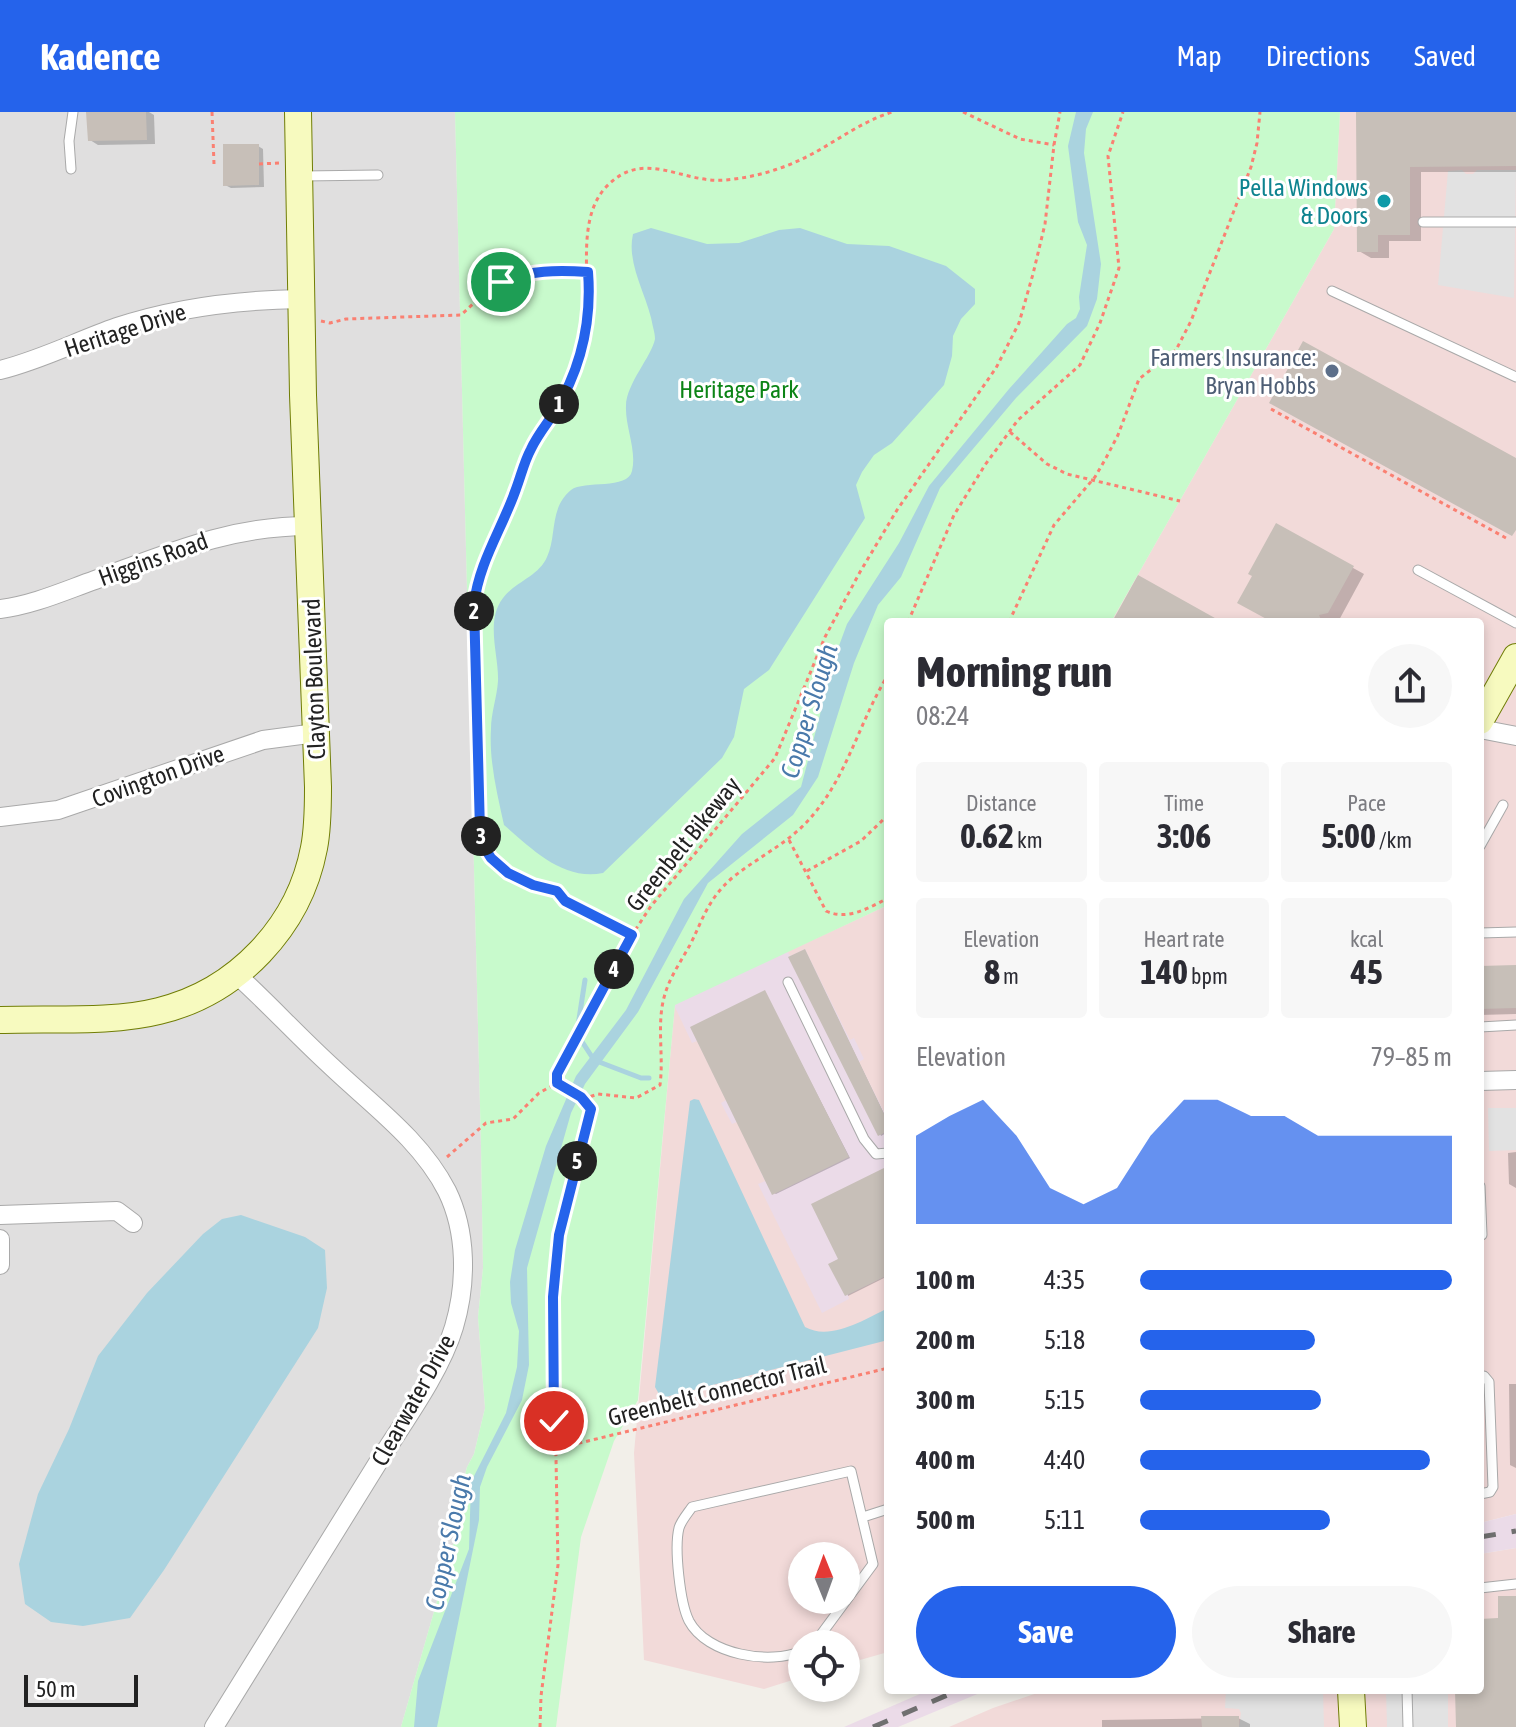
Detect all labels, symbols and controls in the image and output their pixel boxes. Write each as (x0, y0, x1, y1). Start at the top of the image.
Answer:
text: Kadence (40, 35, 161, 78)
text: Map (1177, 40, 1222, 72)
text: Directions (1266, 40, 1370, 72)
text: Saved (1414, 40, 1476, 72)
place label: Pella Windows & Doors (1239, 174, 1368, 229)
marker: Pella Windows & Doors (1375, 192, 1393, 210)
pin (467, 248, 535, 316)
icon: arrive (479, 260, 523, 304)
street label: Heritage Drive (61, 298, 189, 362)
place label: Farmers Insurance: Bryan Hobbs (1150, 344, 1316, 399)
marker: Farmers Insurance: Bryan Hobbs (1323, 362, 1341, 380)
park label: Heritage Park (679, 376, 799, 403)
pin: 1 (539, 384, 579, 424)
text: 1 (554, 391, 564, 417)
street label: Higgins Road (95, 527, 211, 591)
pin: 2 (454, 591, 494, 631)
street label: Clayton Boulevard (298, 598, 330, 760)
text: 2 (469, 598, 479, 624)
water label: Copper Slough (774, 640, 844, 782)
button: share (1368, 644, 1452, 728)
text: Morning run (916, 646, 1112, 696)
text: 08:24 (916, 701, 970, 731)
street label: Covington Drive (88, 740, 228, 812)
street label: Greenbelt Bikeway (621, 771, 745, 917)
text: Distance (966, 790, 1037, 816)
text: Time (1164, 790, 1204, 816)
text: Pace (1347, 790, 1386, 816)
pin: 3 (461, 816, 501, 856)
text: 0.62 (960, 816, 1014, 855)
text: 3:06 (1157, 816, 1211, 855)
text: 5:00 (1321, 816, 1376, 855)
text: 3 (476, 823, 486, 849)
text: km (1014, 827, 1043, 853)
text: /km (1376, 827, 1412, 853)
text: Elevation (963, 926, 1039, 952)
text: Heart rate (1143, 926, 1225, 952)
text: kcal (1350, 926, 1383, 952)
pin: 4 (594, 949, 634, 989)
text: 8 (984, 952, 1000, 991)
text: 140 (1140, 952, 1188, 991)
text: 45 (1351, 952, 1383, 991)
text: 4 (609, 956, 619, 982)
text: m (1000, 963, 1019, 989)
text: bpm (1188, 963, 1228, 989)
text: Elevation (916, 1042, 1006, 1072)
text: 79–85 m (1370, 1042, 1452, 1072)
pin: 5 (557, 1141, 597, 1181)
text: 5 (572, 1148, 582, 1174)
text: 100 m (916, 1265, 975, 1295)
text: 4:35 (1044, 1265, 1085, 1295)
text: 200 m (916, 1325, 975, 1355)
text: 5:18 (1044, 1325, 1085, 1355)
street label: Clearwater Drive (366, 1330, 460, 1470)
street label: Greenbelt Connector Trail (605, 1351, 830, 1431)
text: 300 m (916, 1385, 975, 1415)
text: 5:15 (1044, 1385, 1085, 1415)
pin (520, 1387, 588, 1455)
icon: check (532, 1399, 576, 1443)
text: 400 m (916, 1445, 975, 1475)
text: 4:40 (1044, 1445, 1085, 1475)
water label: Copper Slough (419, 1471, 477, 1613)
text: 500 m (916, 1505, 975, 1535)
text: 5:11 (1044, 1505, 1085, 1535)
north arrow (788, 1542, 860, 1614)
map controls (788, 1542, 860, 1702)
button: Save (916, 1586, 1176, 1678)
button: Share (1192, 1586, 1452, 1678)
button: locate (788, 1630, 860, 1702)
scale bar (24, 1671, 138, 1707)
text: 50 m (36, 1676, 76, 1702)

